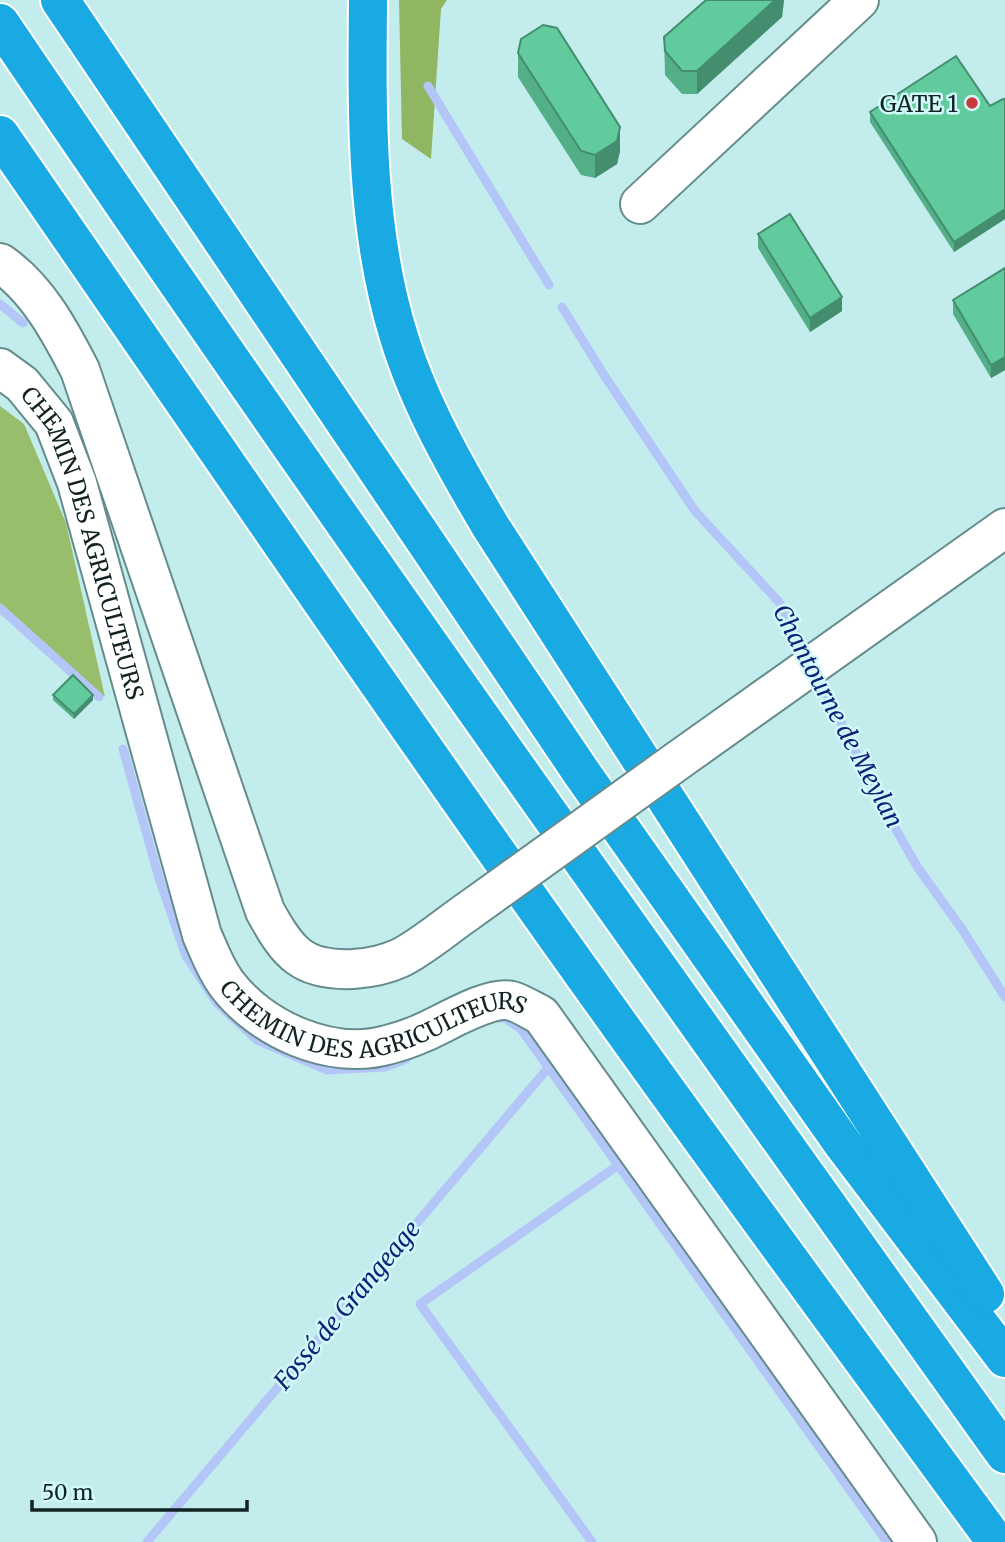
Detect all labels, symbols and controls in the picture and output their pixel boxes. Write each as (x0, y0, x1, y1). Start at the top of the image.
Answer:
place label: GATE 1 (880, 89, 958, 118)
marker: GATE 1 (964, 95, 980, 111)
street label: CHEMIN DES AGRICULTEURS (15, 380, 151, 703)
water label: Chantourne de Meylan (766, 599, 910, 833)
street label: CHEMIN DES AGRICULTEURS (214, 974, 532, 1064)
water label: Fossé de Grangeage (266, 1214, 427, 1397)
scale bar (32, 1468, 247, 1512)
text: 50 m (42, 1479, 93, 1506)

